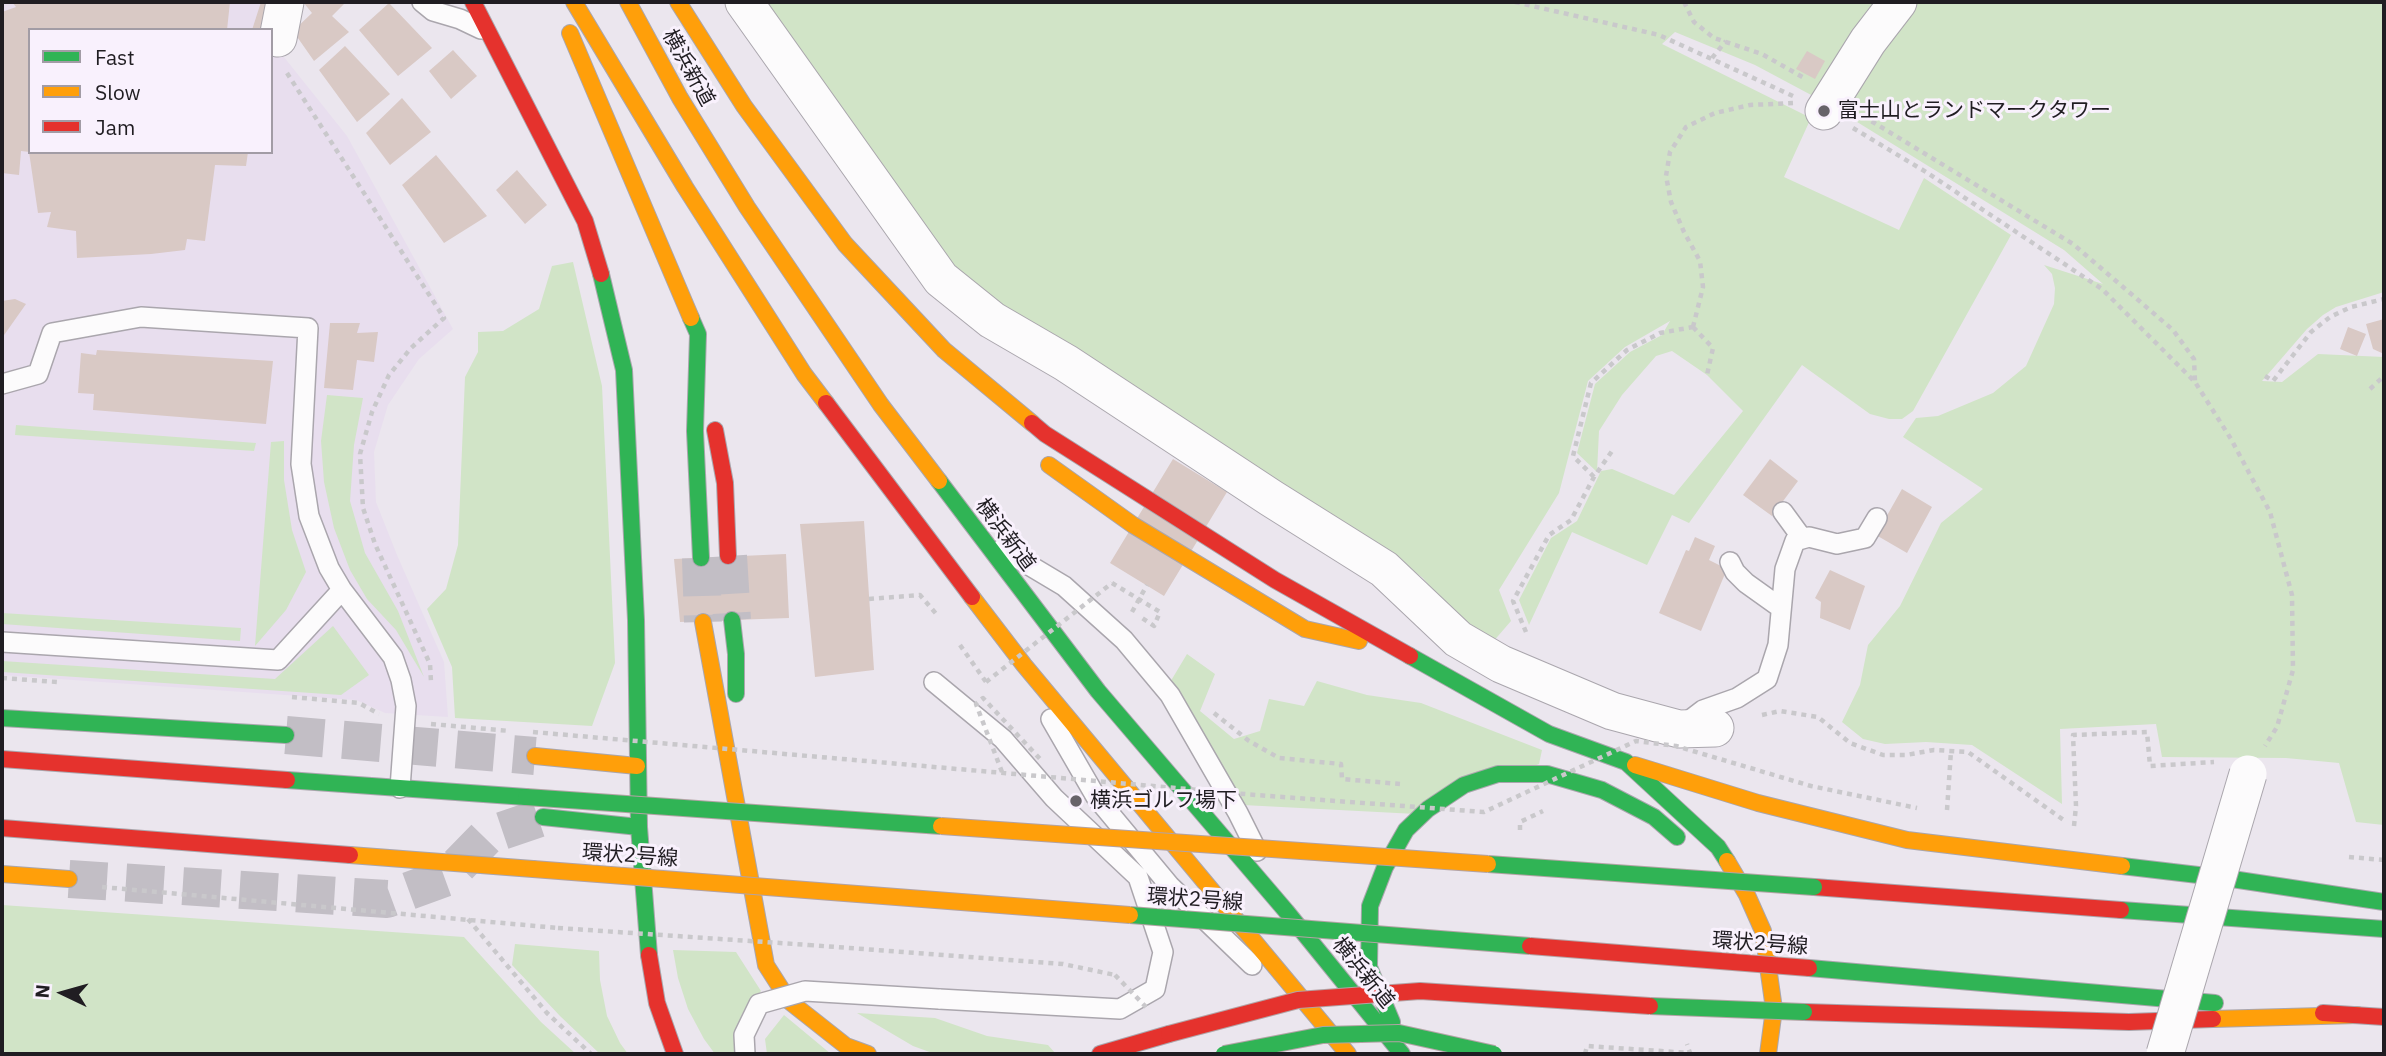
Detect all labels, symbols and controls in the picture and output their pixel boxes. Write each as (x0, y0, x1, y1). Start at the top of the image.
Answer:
street label: 横浜新道 (657, 25, 719, 111)
legend (28, 28, 273, 154)
text: Fast (95, 43, 135, 71)
text: Slow (95, 78, 141, 106)
place label: 富士山とランドマークタワー (1838, 98, 2111, 124)
marker: 富士山とランドマークタワー (1816, 103, 1832, 119)
text: Jam (95, 113, 135, 141)
street label: 横浜新道 (970, 494, 1040, 576)
place label: 横浜ゴルフ場下 (1090, 788, 1237, 814)
marker: 横浜ゴルフ場下 (1068, 793, 1084, 809)
street label: 環状2号線 (581, 840, 679, 872)
street label: 環状2号線 (1146, 884, 1244, 916)
street label: 環状2号線 (1711, 928, 1809, 960)
street label: 横浜新道 (1327, 932, 1399, 1014)
north arrow (28, 958, 98, 1028)
text: N (30, 983, 55, 999)

